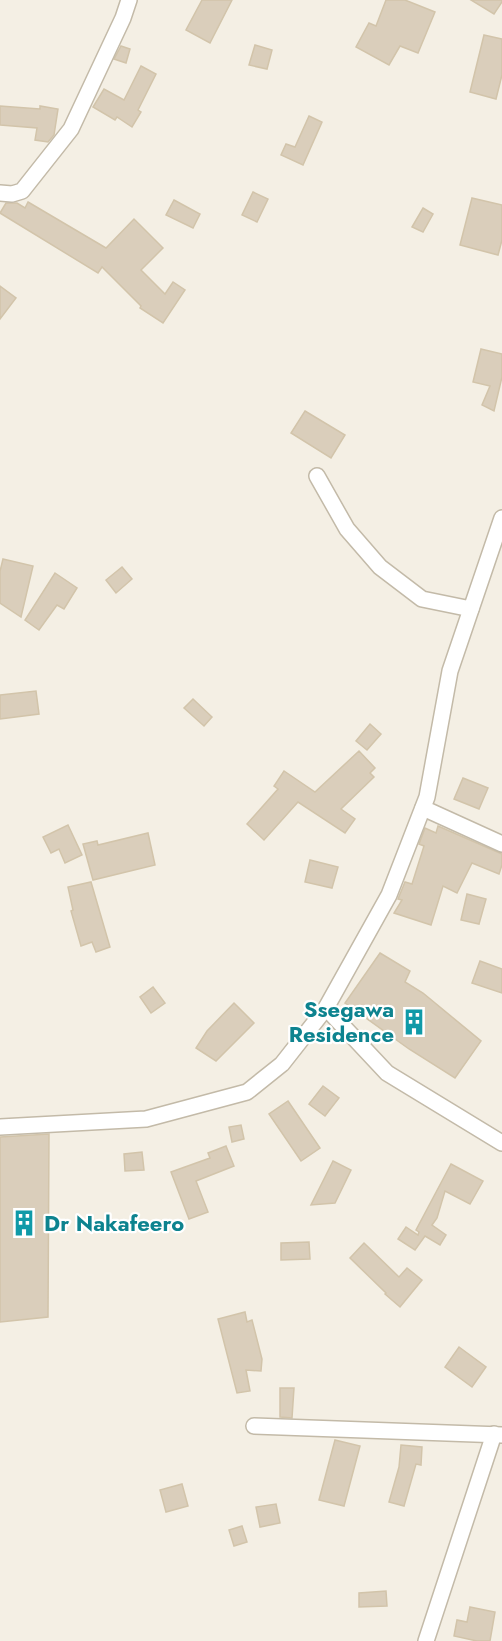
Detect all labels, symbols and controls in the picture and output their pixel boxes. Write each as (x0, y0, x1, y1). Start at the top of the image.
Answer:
place label: Ssegawa Residence (289, 993, 394, 1050)
building icon: Ssegawa Residence (399, 1007, 429, 1037)
place label: Dr Nakafeero (44, 1207, 184, 1239)
building icon: Dr Nakafeero (9, 1208, 39, 1238)

